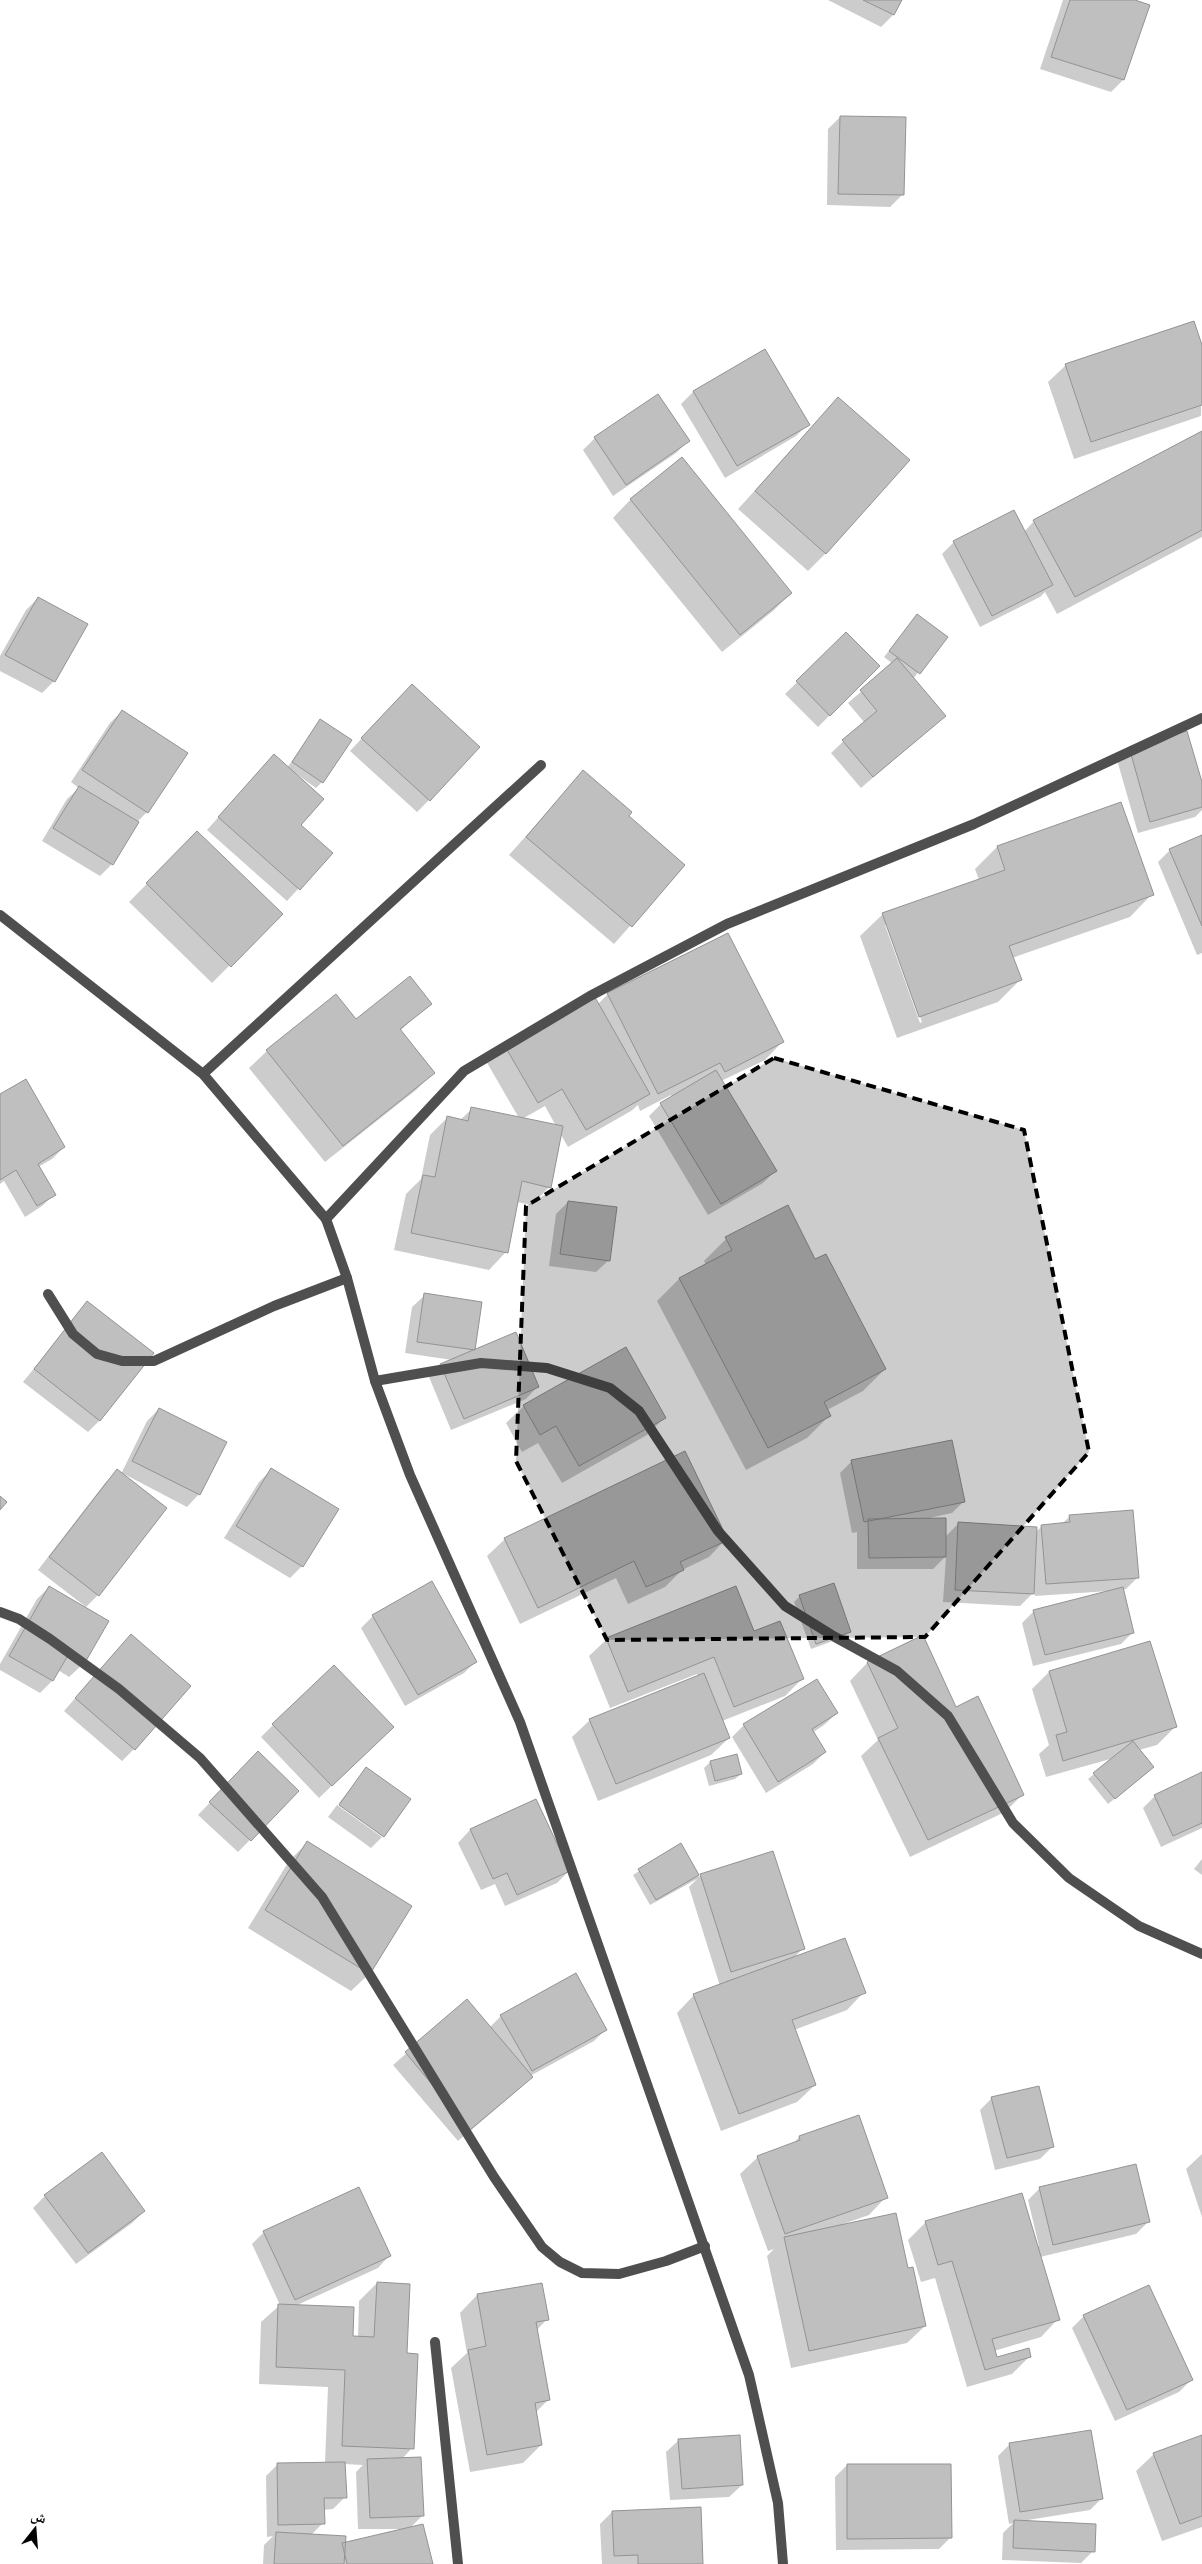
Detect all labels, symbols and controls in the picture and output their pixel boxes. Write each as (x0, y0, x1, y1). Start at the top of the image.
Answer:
north arrow (10, 2504, 60, 2554)
text: ش (29, 2506, 49, 2528)

